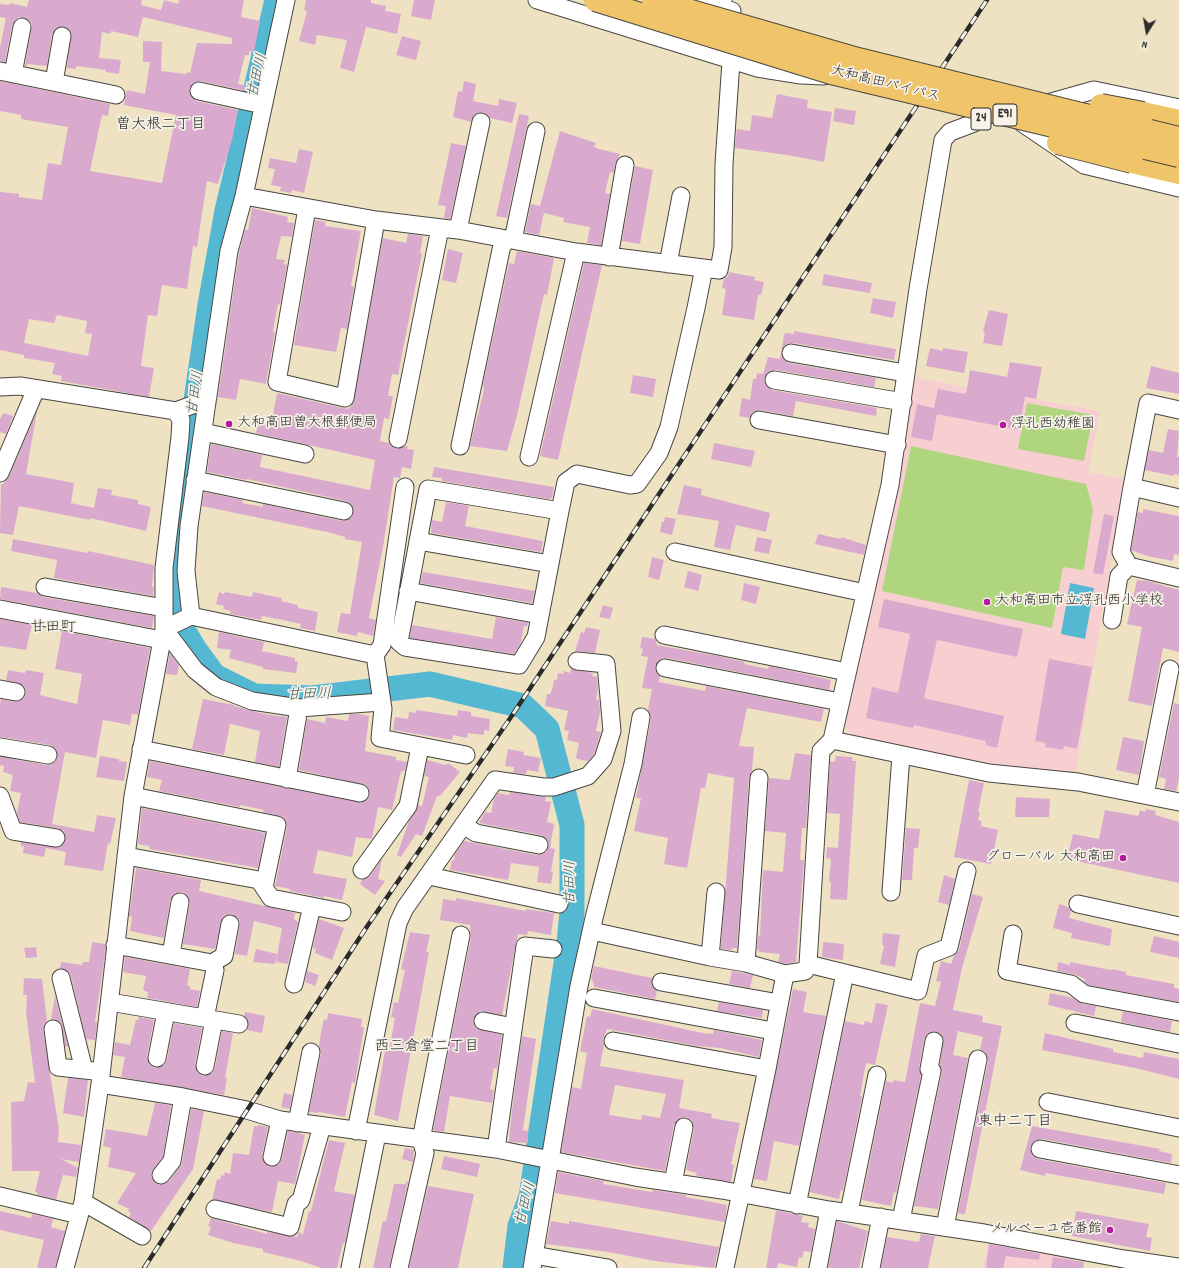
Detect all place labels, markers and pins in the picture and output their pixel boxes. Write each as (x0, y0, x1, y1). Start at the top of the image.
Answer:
place label: 大和高田曽大根郵便局 (237, 416, 377, 432)
place label: 浮孔西幼稚園 (1011, 417, 1095, 433)
marker: 大和高田曽大根郵便局 (224, 419, 234, 429)
marker: 浮孔西幼稚園 (998, 420, 1008, 430)
place label: 大和高田市立浮孔西小学校 (995, 594, 1163, 610)
marker: 大和高田市立浮孔西小学校 (982, 597, 992, 607)
place label: グローバル 大和高田 (986, 850, 1115, 866)
marker: グローバル 大和高田 (1118, 853, 1128, 863)
place label: メルベーユ壱番館 (990, 1222, 1102, 1238)
marker: メルベーユ壱番館 (1105, 1225, 1115, 1235)

